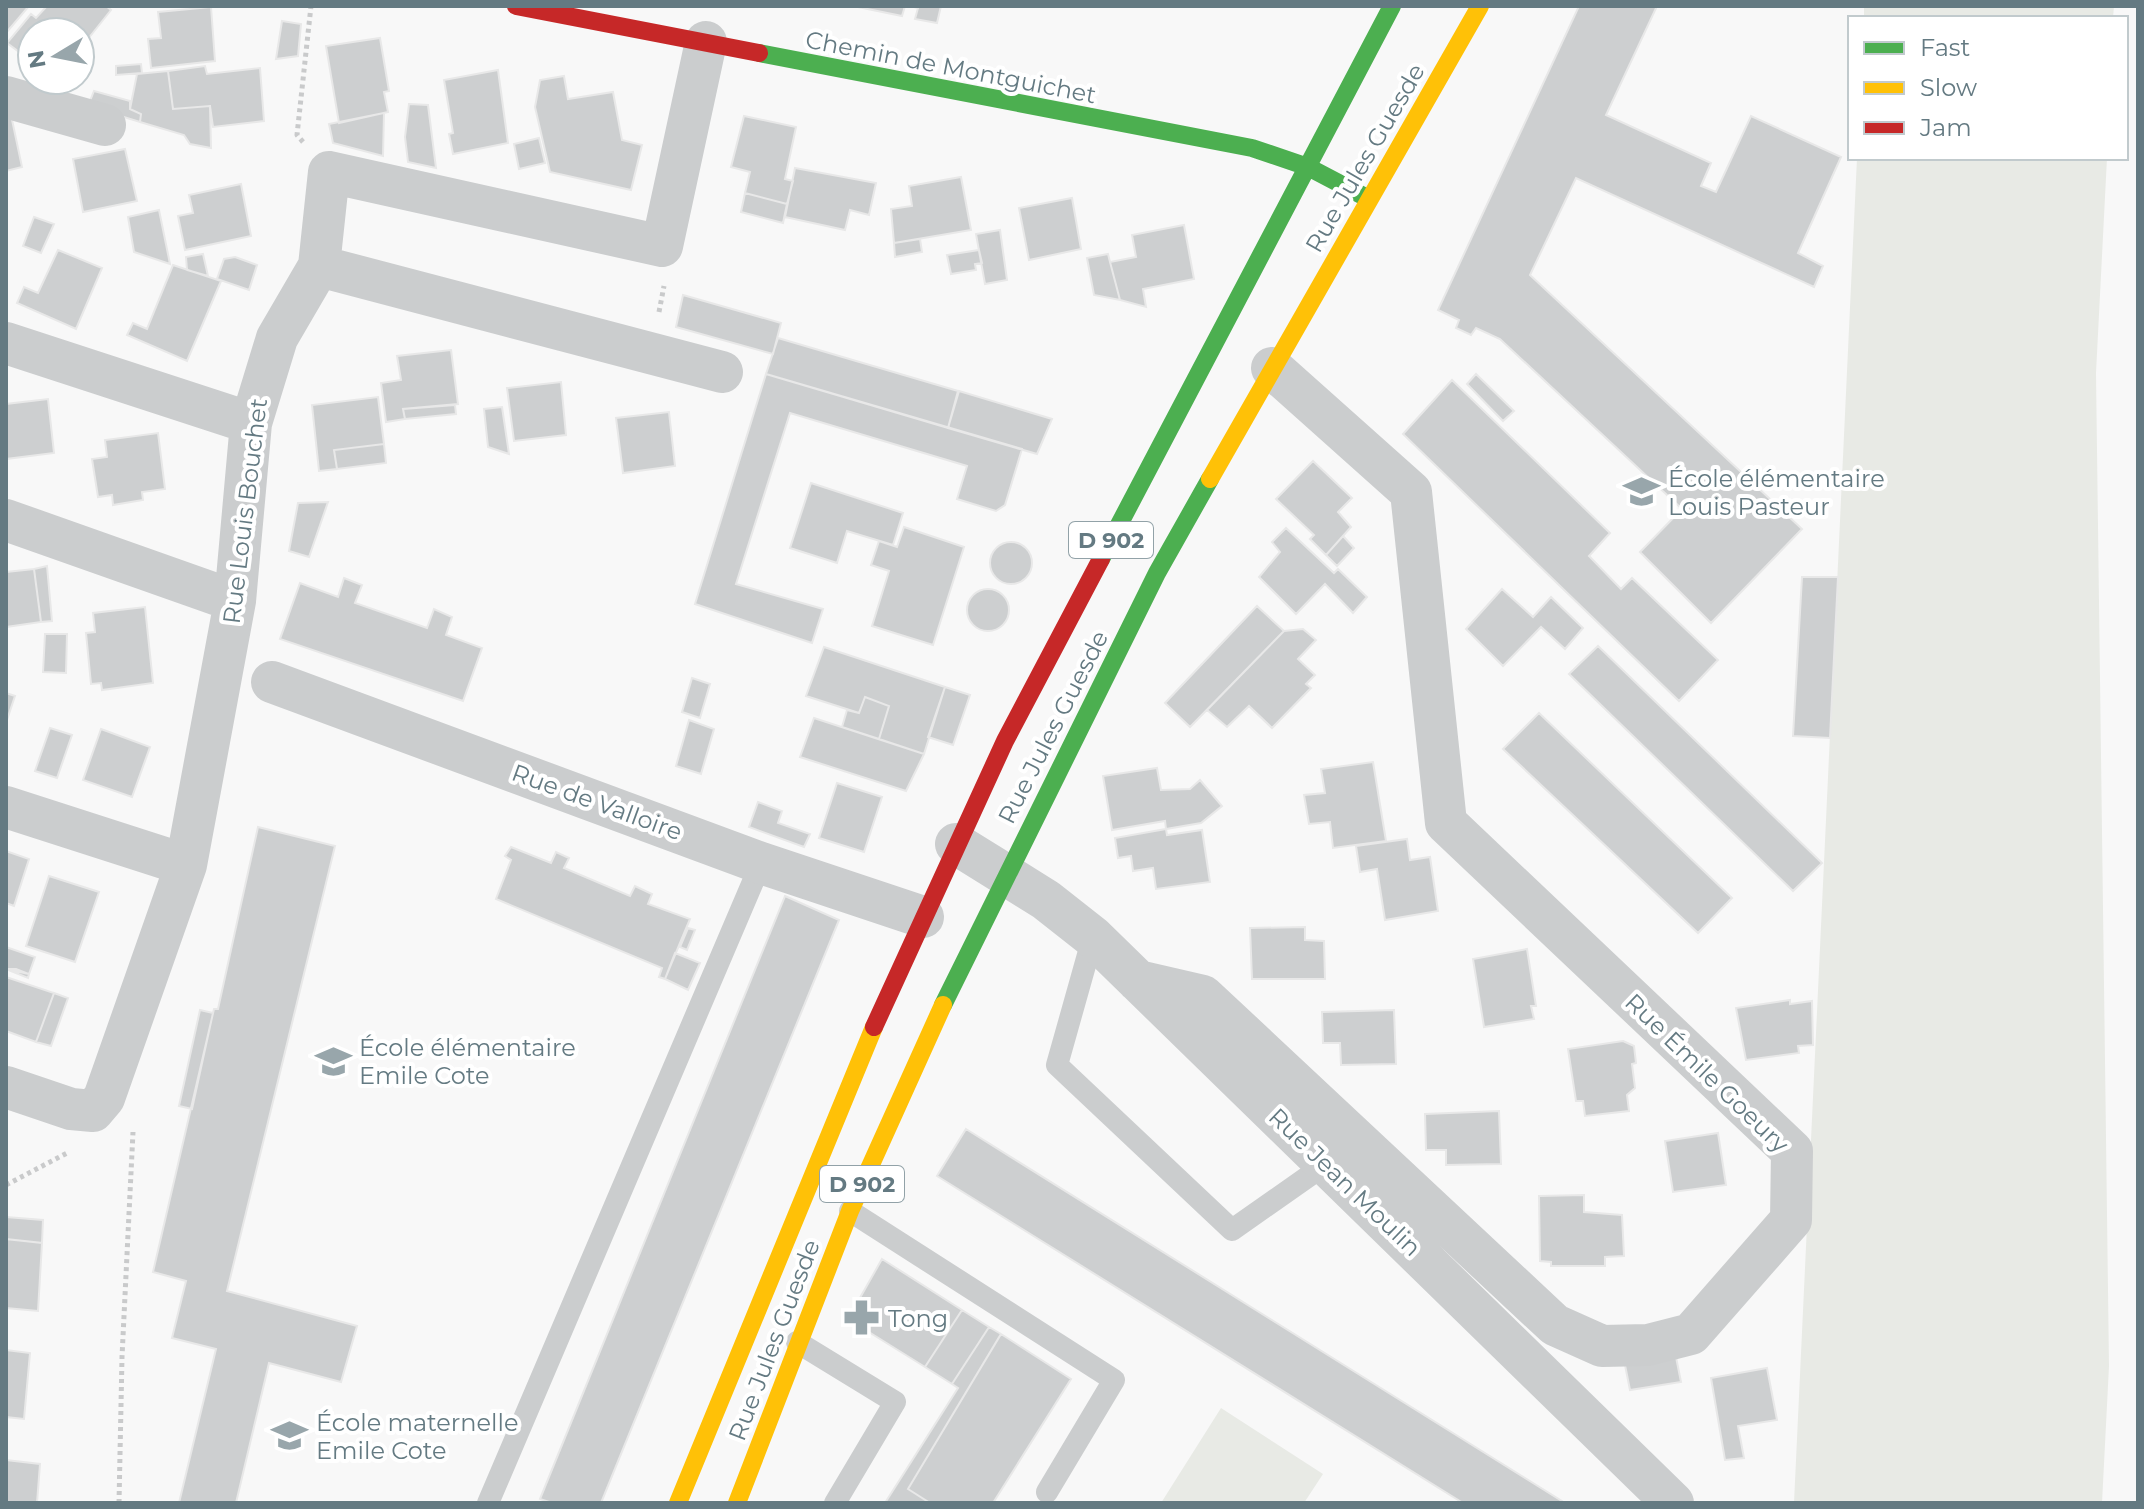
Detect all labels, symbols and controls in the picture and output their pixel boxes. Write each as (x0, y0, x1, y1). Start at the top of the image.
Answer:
north arrow (16, 16, 96, 96)
legend (1848, 16, 2128, 160)
street label: Chemin de Montguichet (803, 25, 1099, 109)
text: Fast (1920, 33, 1971, 62)
text: N (22, 48, 52, 70)
street label: Rue Jules Guesde (1299, 59, 1431, 257)
text: Slow (1920, 73, 1977, 102)
text: Jam (1919, 113, 1972, 142)
street label: Rue Louis Bouchet (217, 396, 273, 625)
place label: École élémentaire Louis Pasteur (1668, 464, 1885, 521)
school or university icon: École élémentaire Louis Pasteur (1623, 473, 1661, 511)
road number: D 902 (1069, 522, 1153, 558)
street label: Rue Jules Guesde (992, 626, 1114, 828)
street label: Rue de Valloire (508, 758, 686, 846)
street label: Rue Émile Goeury (1619, 987, 1795, 1159)
place label: École élémentaire Emile Cote (359, 1033, 576, 1090)
school or university icon: École élémentaire Emile Cote (314, 1042, 352, 1080)
street label: Rue Jean Moulin (1263, 1102, 1427, 1262)
road number: D 902 (820, 1166, 904, 1202)
street label: Rue Jules Guesde (722, 1235, 826, 1445)
pharmacy icon: Tong (843, 1299, 881, 1337)
place label: Tong (888, 1304, 948, 1333)
place label: École maternelle Emile Cote (316, 1408, 518, 1465)
school or university icon: École maternelle Emile Cote (271, 1417, 309, 1455)

